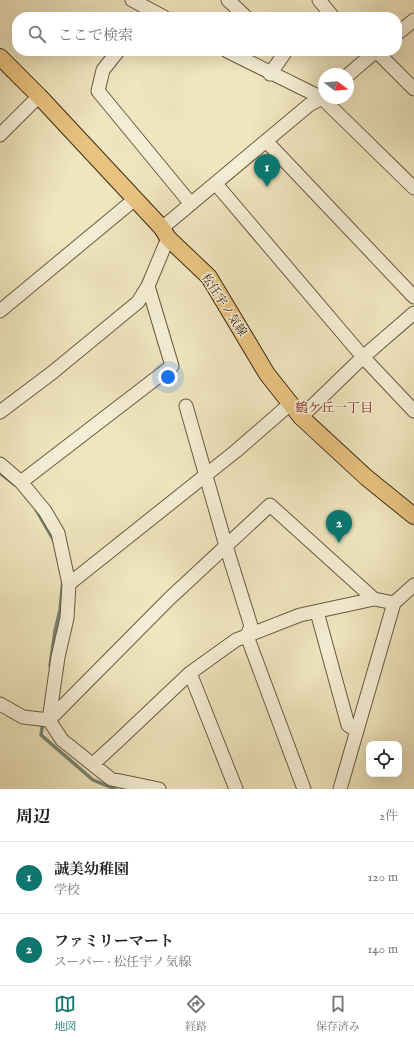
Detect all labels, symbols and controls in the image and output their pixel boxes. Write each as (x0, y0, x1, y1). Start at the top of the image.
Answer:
search box (12, 12, 402, 56)
icon: search (26, 23, 48, 45)
text: ここで検索 (58, 26, 133, 45)
north arrow (318, 68, 354, 104)
pin: 1 (254, 154, 280, 187)
street label: 松任宇ノ気線 (198, 271, 250, 339)
your location (158, 367, 178, 387)
district label: 鶴ケ丘一丁目 (295, 400, 373, 417)
pin: 2 (326, 510, 352, 543)
map controls (366, 741, 402, 777)
button: locate (366, 741, 402, 777)
text: 周辺 (16, 807, 50, 828)
text: 2件 (379, 808, 398, 825)
text: 誠美幼稚園 (54, 860, 129, 879)
text: 1 (27, 869, 31, 886)
text: 120 m (368, 869, 398, 886)
text: 学校 (54, 882, 80, 899)
text: ファミリーマート (54, 932, 174, 951)
text: 2 (26, 941, 32, 958)
text: 140 m (368, 941, 398, 958)
text: スーパー · 松任宇ノ気線 (54, 954, 191, 971)
tab: 地図 (54, 993, 76, 1034)
tab: 経路 (185, 993, 207, 1034)
tab: 保存済み (316, 993, 360, 1034)

